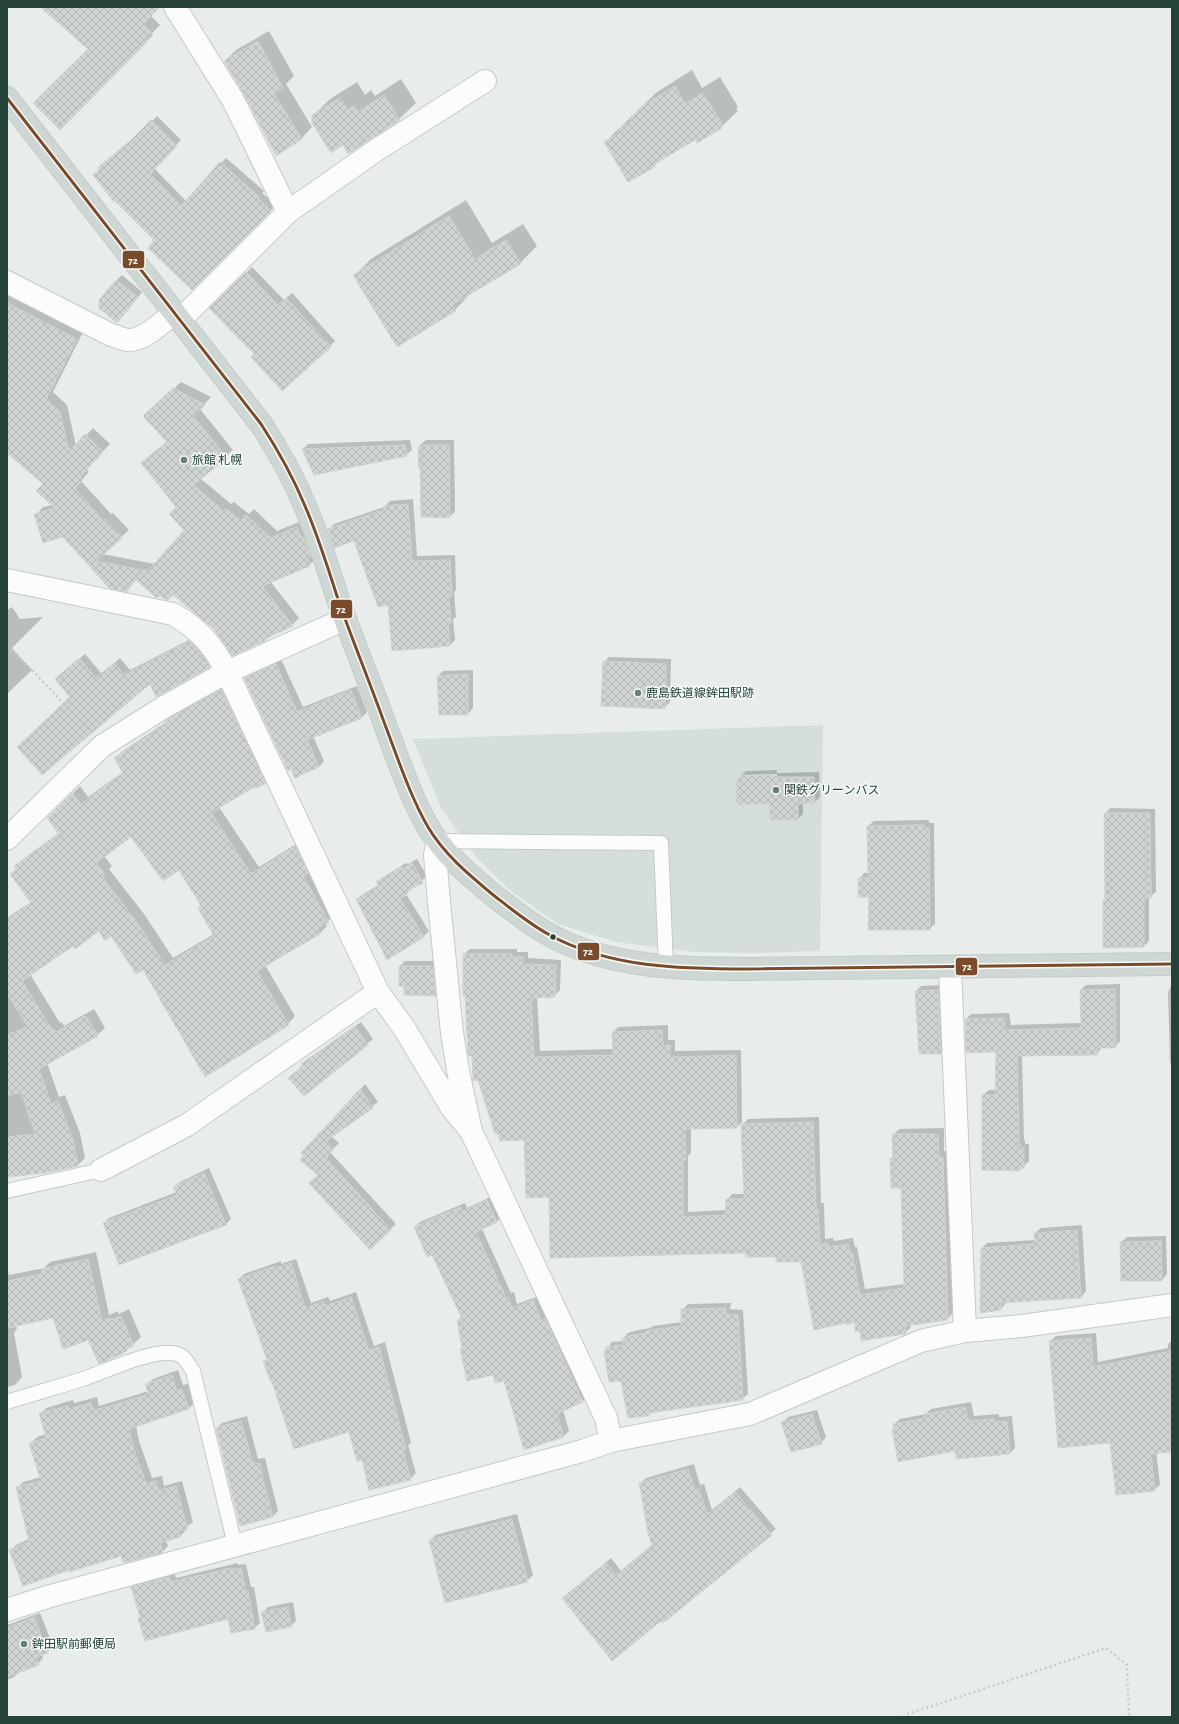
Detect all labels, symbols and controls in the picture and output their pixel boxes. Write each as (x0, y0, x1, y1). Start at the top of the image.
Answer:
line badge: 72 (122, 250, 145, 269)
text: 72 (128, 255, 138, 266)
place label: 旅館 札幌 (192, 453, 242, 466)
marker: 旅館 札幌 (179, 455, 189, 465)
line badge: 72 (330, 599, 353, 619)
text: 72 (336, 604, 346, 615)
place label: 鹿島鉄道線鉾田駅跡 (646, 686, 754, 699)
marker: 鹿島鉄道線鉾田駅跡 (633, 688, 643, 698)
place label: 関鉄グリーンバス (784, 783, 879, 796)
marker: 関鉄グリーンバス (771, 785, 781, 795)
unlabelled marker (548, 932, 558, 942)
line badge: 72 (577, 942, 600, 961)
text: 72 (583, 946, 593, 957)
line badge: 72 (955, 957, 978, 976)
text: 72 (962, 961, 972, 972)
place label: 鉾田駅前郵便局 (32, 1637, 116, 1650)
marker: 鉾田駅前郵便局 (19, 1639, 29, 1649)

